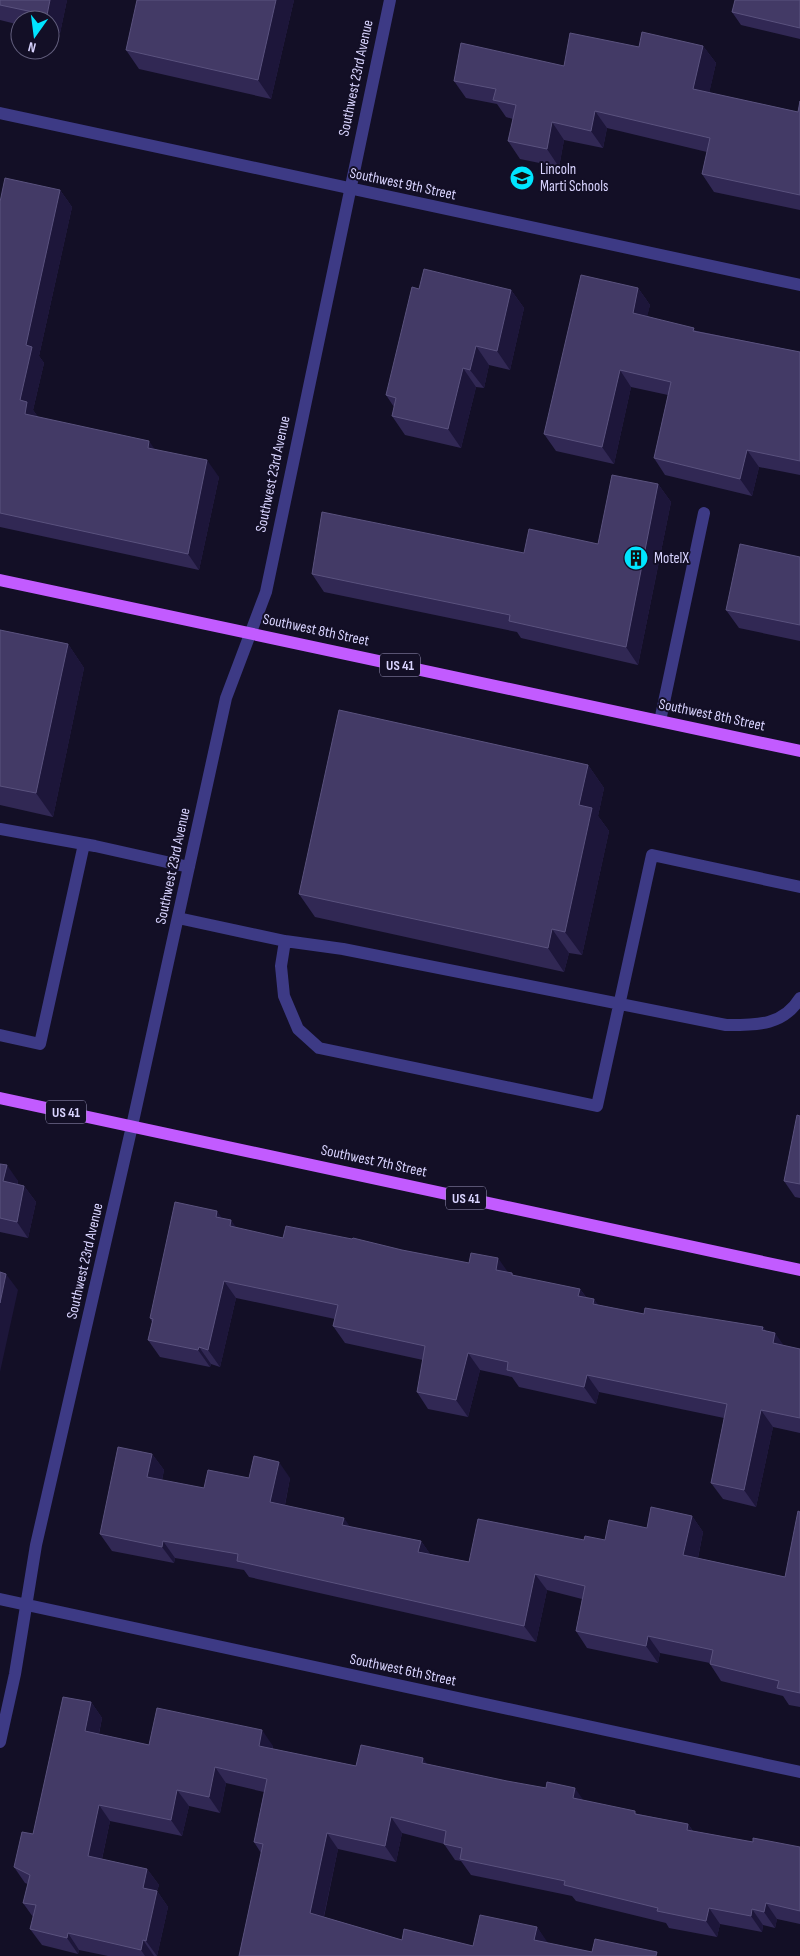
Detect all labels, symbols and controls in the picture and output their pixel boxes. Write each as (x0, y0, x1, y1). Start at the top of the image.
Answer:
north arrow (10, 10, 60, 60)
street label: Southwest 23rd Avenue (334, 18, 378, 138)
text: N (26, 38, 38, 56)
place label: Lincoln Marti Schools (540, 160, 608, 196)
street label: Southwest 9th Street (348, 163, 458, 205)
school or university icon: Lincoln Marti Schools (509, 165, 535, 191)
street label: Southwest 23rd Avenue (251, 414, 295, 534)
building icon: MotelX (623, 545, 649, 571)
place label: MotelX (654, 549, 689, 568)
street label: Southwest 8th Street (261, 609, 371, 651)
road number: US 41 (380, 654, 420, 676)
street label: Southwest 8th Street (657, 694, 767, 736)
street label: Southwest 23rd Avenue (151, 806, 195, 926)
road number: US 41 (46, 1100, 86, 1124)
street label: Southwest 7th Street (319, 1140, 429, 1182)
road number: US 41 (446, 1186, 486, 1210)
street label: Southwest 23rd Avenue (62, 1201, 108, 1321)
street label: Southwest 6th Street (348, 1649, 458, 1691)

